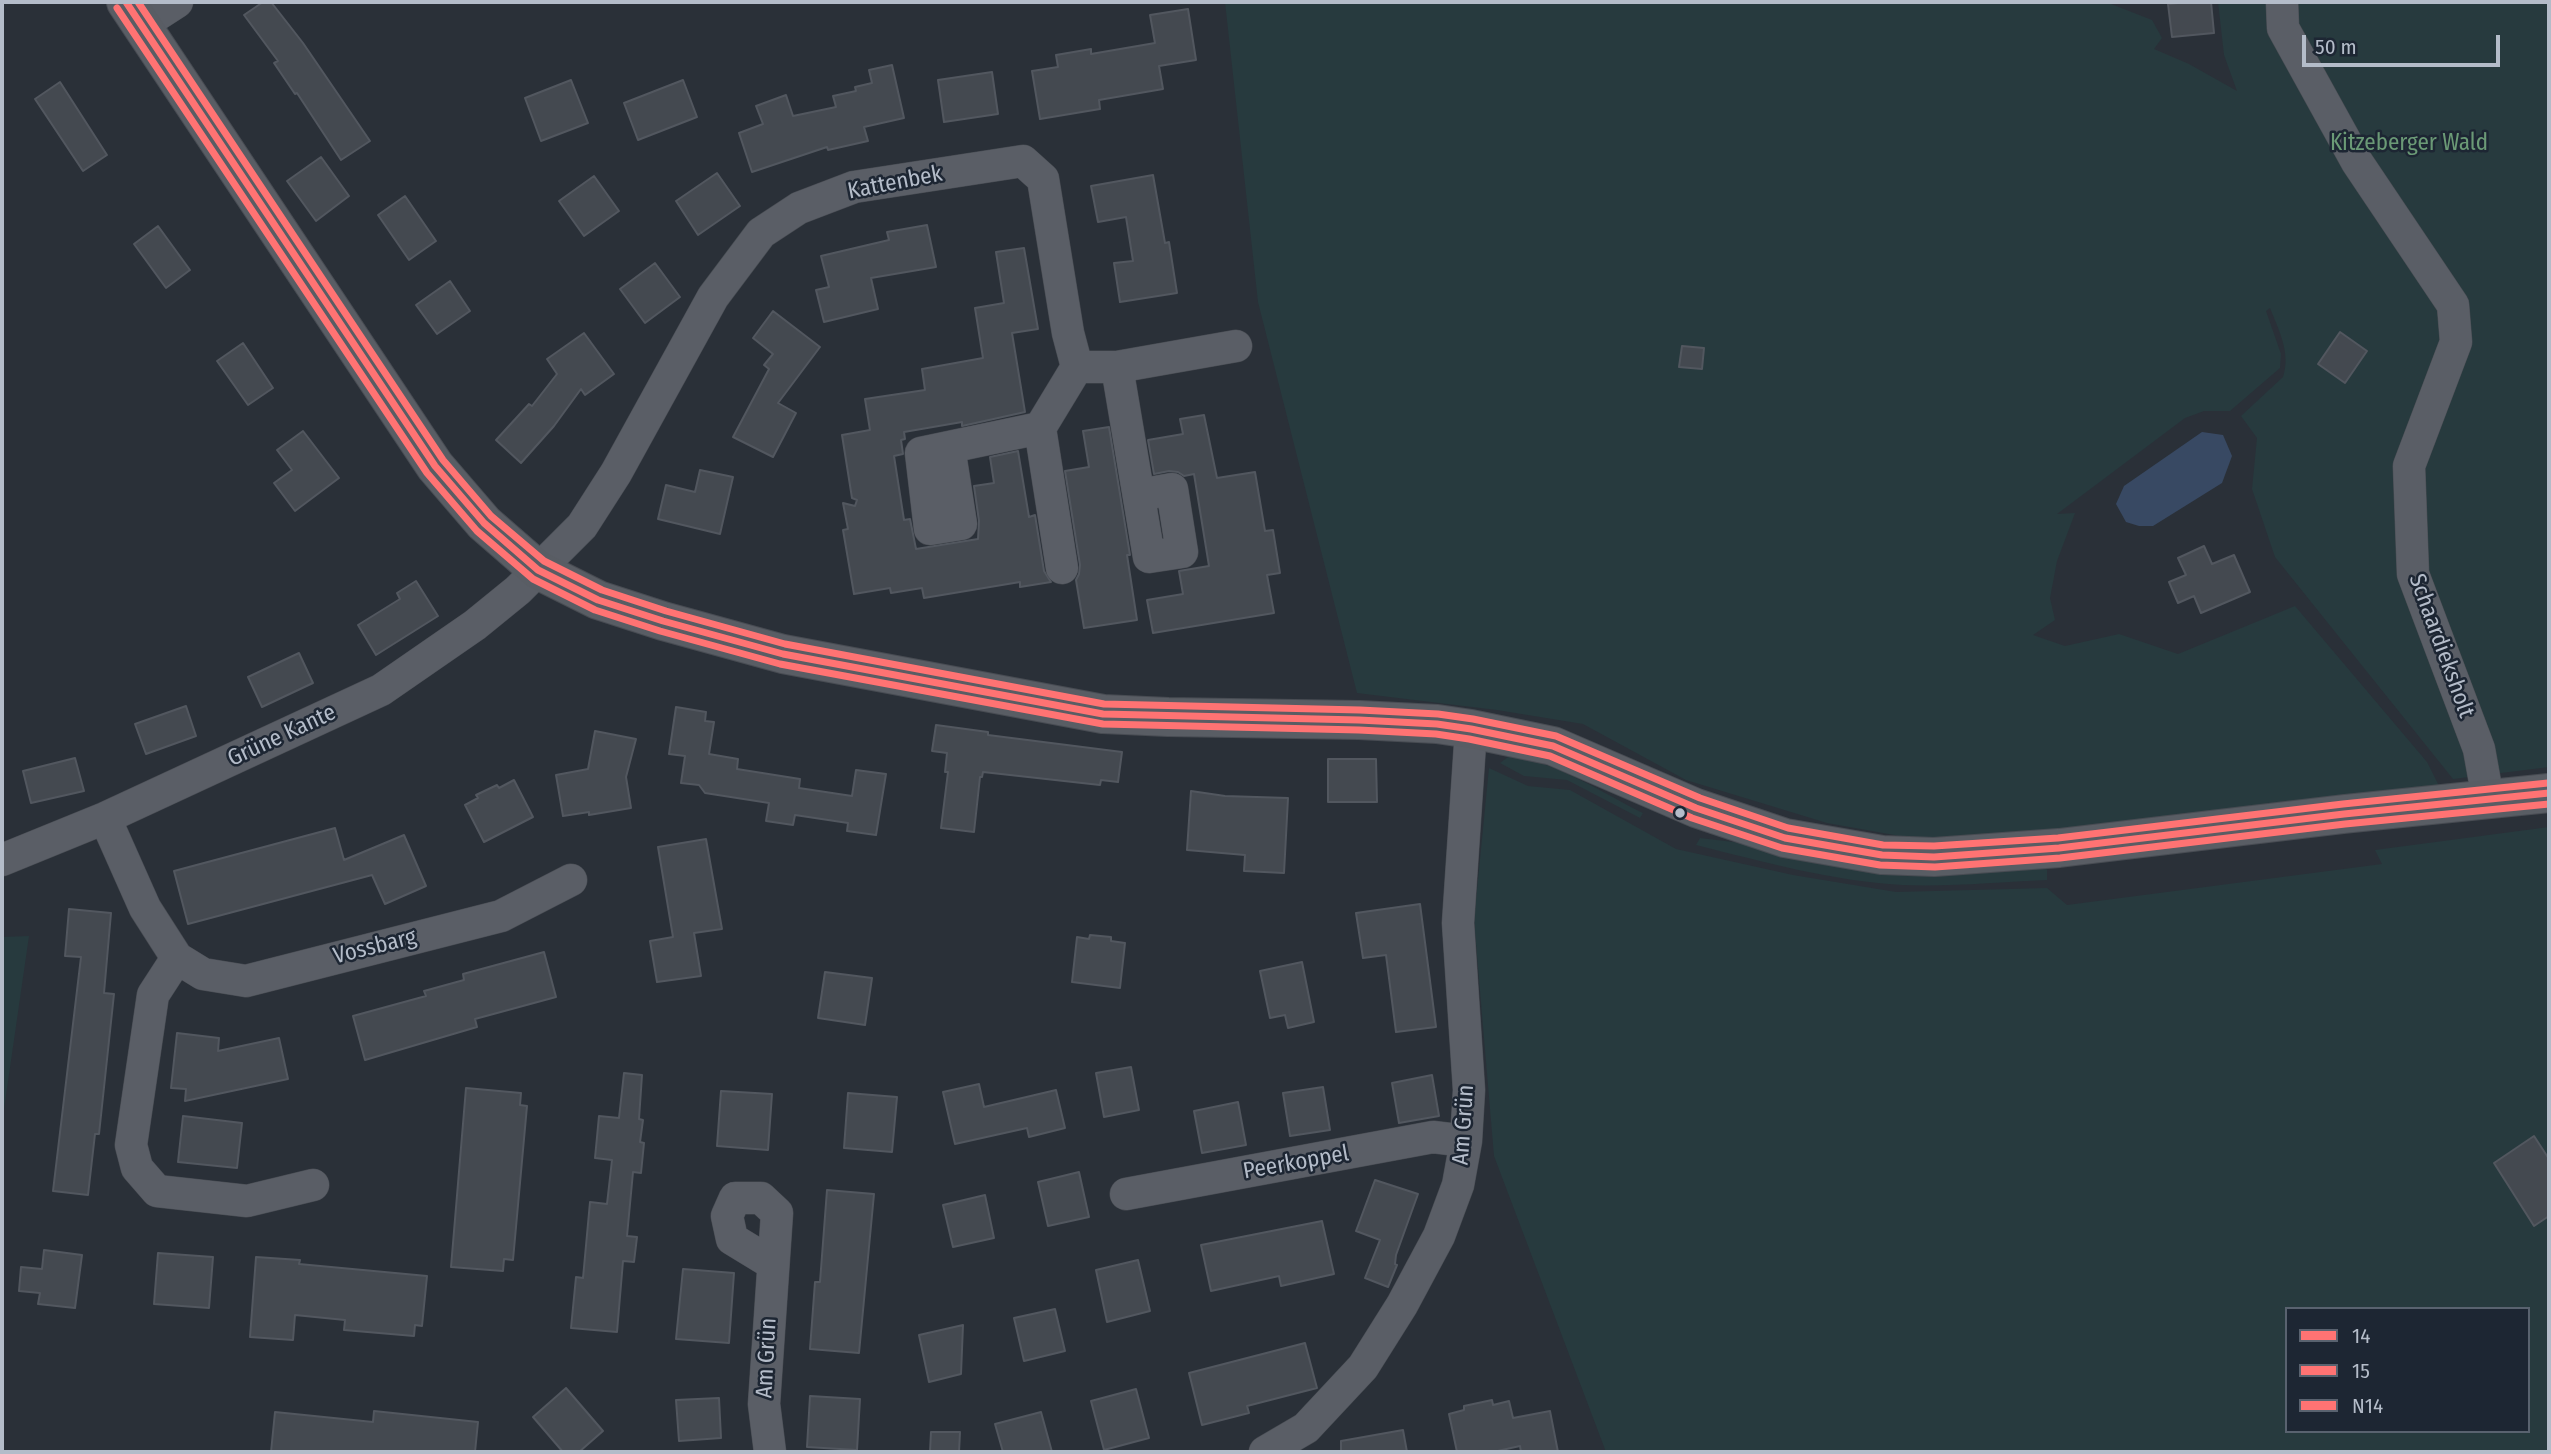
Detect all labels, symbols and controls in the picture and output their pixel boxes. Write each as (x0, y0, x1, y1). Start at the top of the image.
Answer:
scale bar (2306, 21, 2504, 65)
text: 50 m (2315, 34, 2357, 60)
park label: Kitzeberger Wald (2330, 130, 2488, 158)
street label: Kattenbek (845, 160, 945, 206)
street label: Schaardieksholt (2402, 570, 2480, 722)
street label: Grüne Kante (224, 699, 340, 773)
unlabelled marker (1673, 806, 1687, 820)
street label: Vossbarg (331, 923, 419, 971)
street label: Am Grün (1447, 1084, 1481, 1166)
street label: Peerkoppel (1241, 1140, 1351, 1186)
legend (2285, 1307, 2530, 1433)
street label: Am Grün (751, 1317, 783, 1399)
text: 14 (2352, 1323, 2370, 1349)
text: 15 (2352, 1358, 2370, 1384)
text: N14 (2352, 1393, 2383, 1419)

